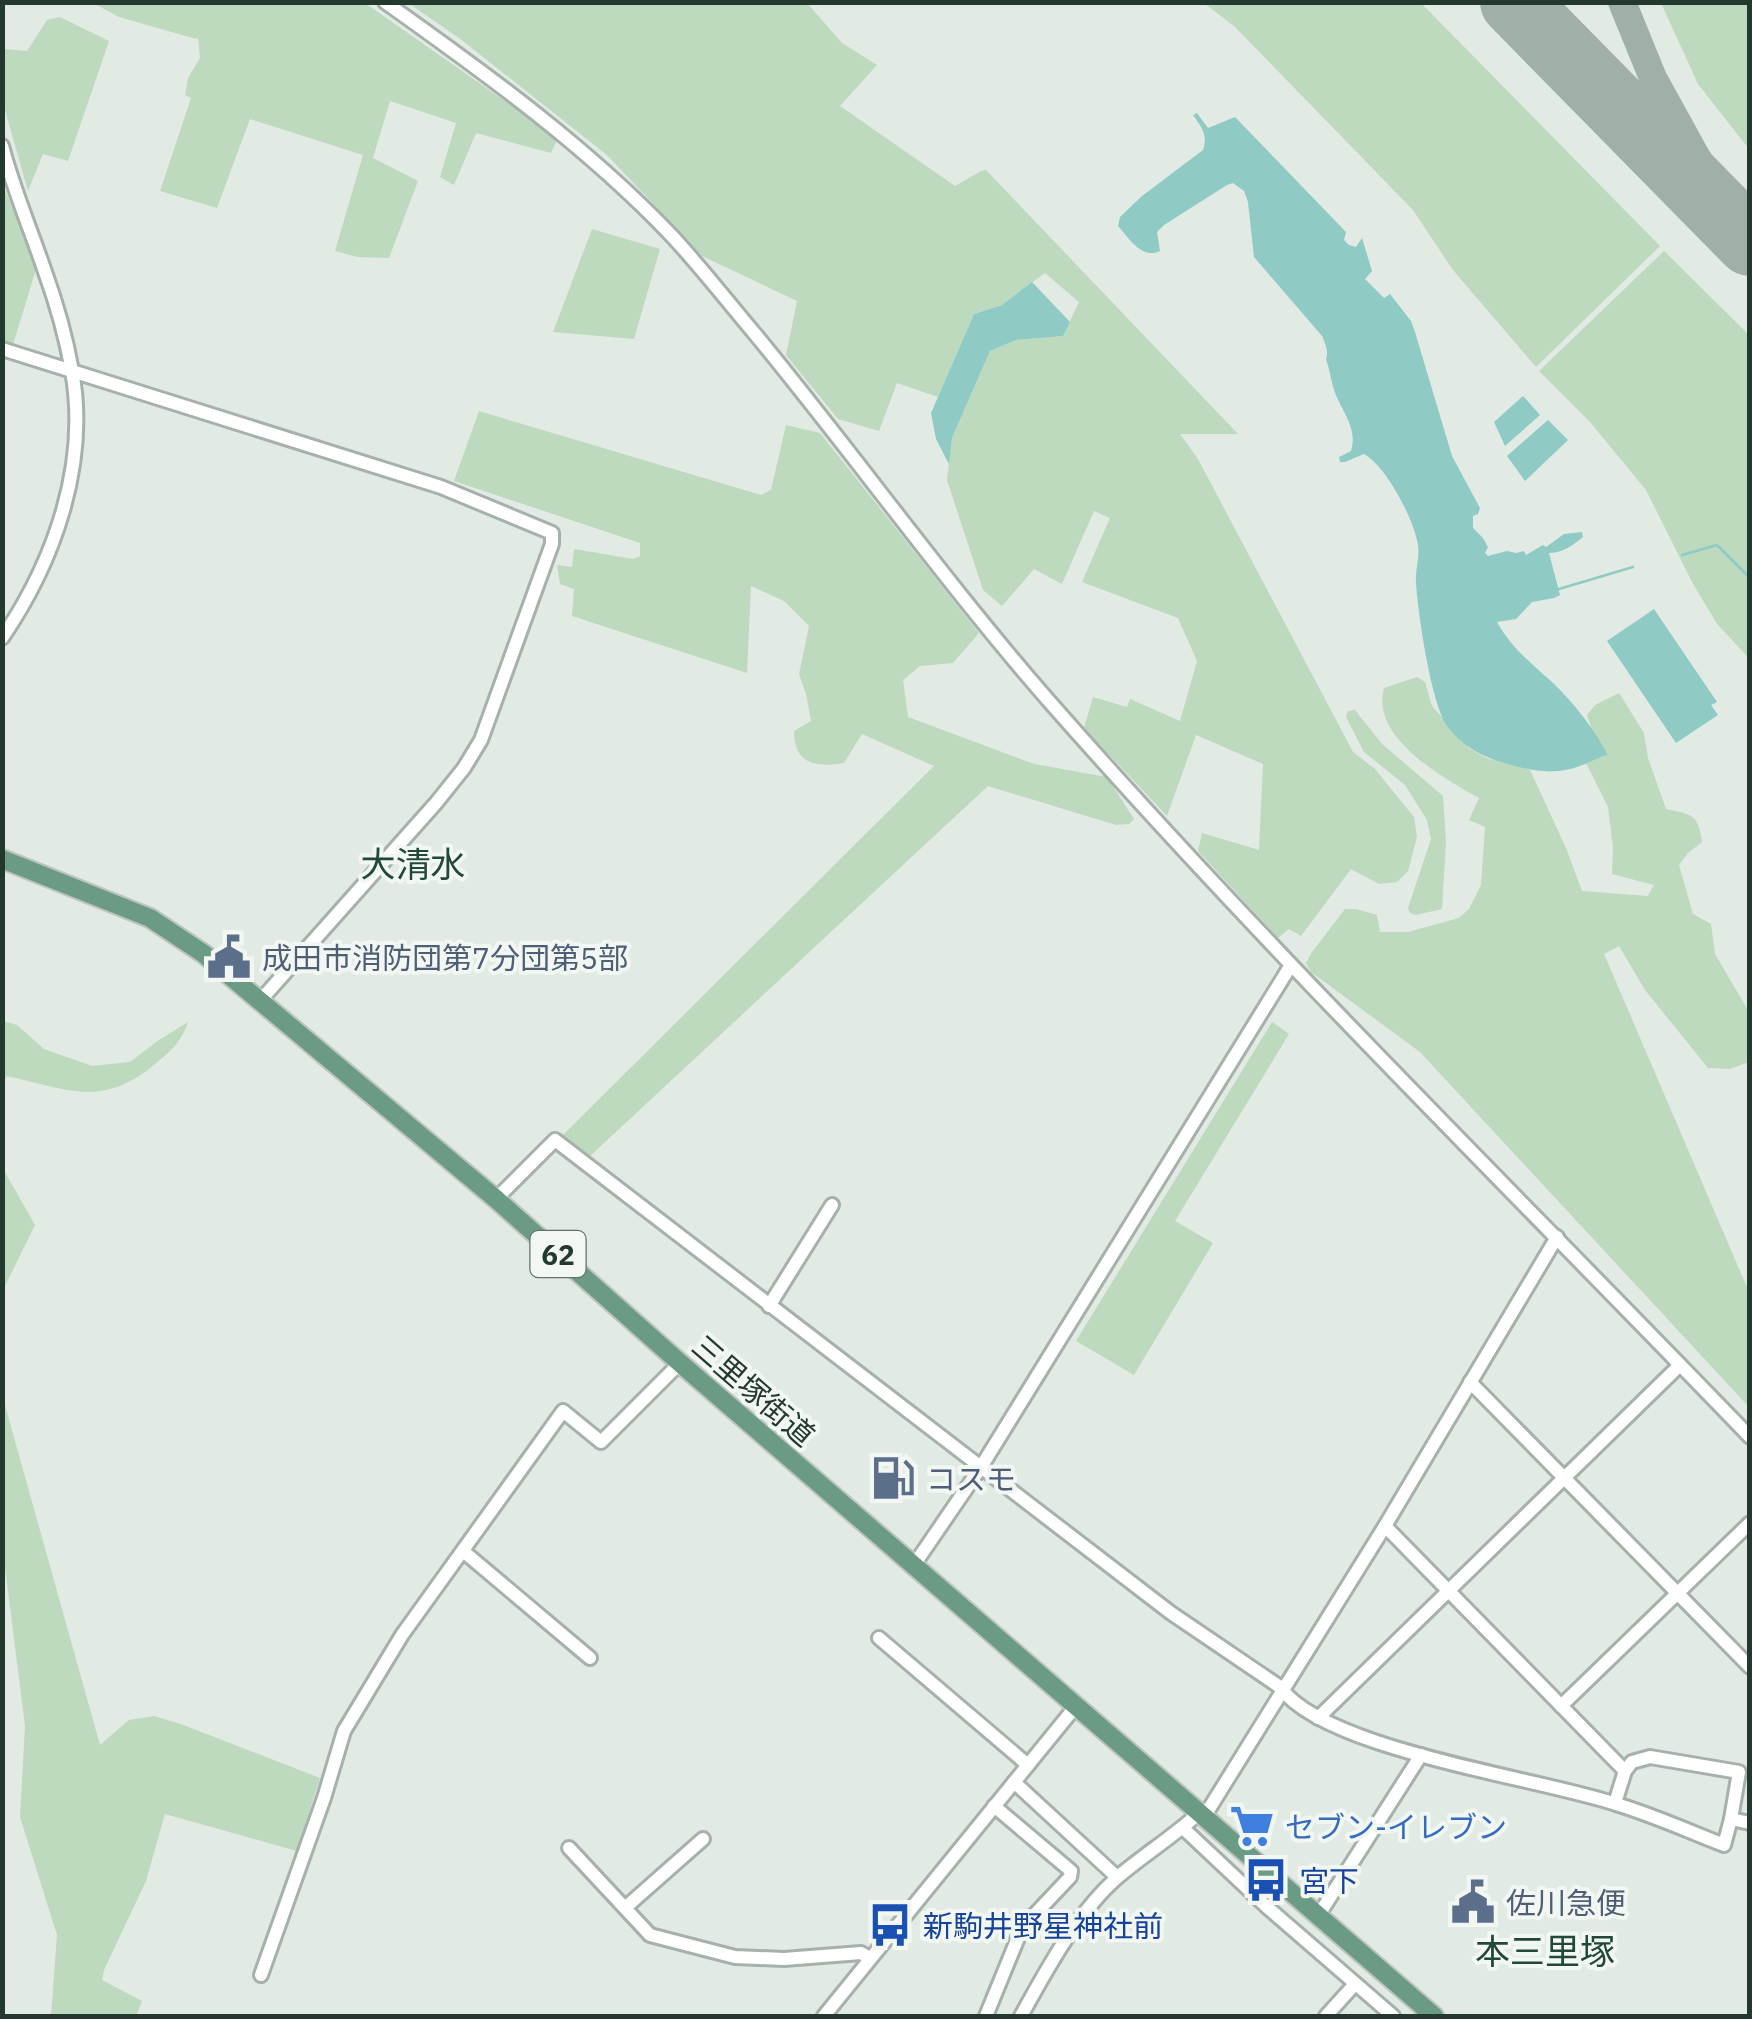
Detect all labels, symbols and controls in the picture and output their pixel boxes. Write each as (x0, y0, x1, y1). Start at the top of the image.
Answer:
district label: 大清水 (360, 841, 466, 887)
public building icon: 成田市消防団第7分団第5部 (205, 933, 253, 981)
place label: 成田市消防団第7分団第5部 (262, 938, 628, 977)
road number: 62 (530, 1231, 586, 1277)
street label: 三里塚街道 (685, 1326, 823, 1454)
fuel station icon: コスモ (869, 1454, 917, 1502)
place label: コスモ (926, 1459, 1016, 1498)
supermarket icon: セブン-イレブン (1228, 1802, 1276, 1850)
place label: セブン-イレブン (1285, 1807, 1507, 1846)
bus stop icon: 宮下 (1242, 1856, 1290, 1904)
place label: 宮下 (1299, 1861, 1359, 1900)
public building icon: 佐川急便 (1449, 1878, 1497, 1926)
place label: 佐川急便 (1506, 1883, 1626, 1922)
bus stop icon: 新駒井野星神社前 (866, 1901, 914, 1949)
place label: 新駒井野星神社前 (923, 1906, 1163, 1945)
district label: 本三里塚 (1475, 1928, 1615, 1974)

